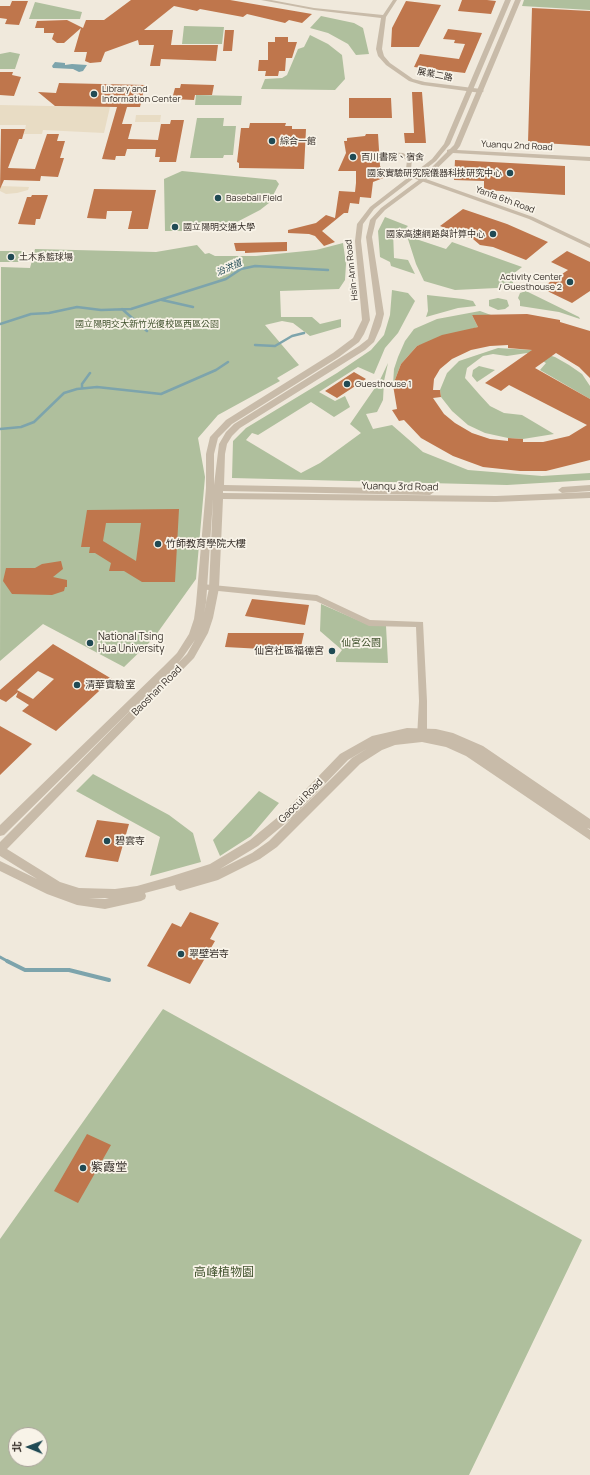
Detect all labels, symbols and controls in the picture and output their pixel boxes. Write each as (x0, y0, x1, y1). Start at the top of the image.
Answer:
street label: 展業二路 (416, 66, 454, 84)
place label: Library and Information Center (102, 84, 181, 105)
marker: Library and Information Center (89, 89, 99, 99)
marker: 綜合一館 (267, 136, 277, 146)
place label: 綜合一館 (280, 136, 316, 146)
street label: Yuanqu 2nd Road (481, 139, 553, 153)
marker: 百川書院、宿舍 (348, 152, 358, 162)
place label: 百川書院、宿舍 (361, 152, 424, 162)
place label: 國家實驗研究院儀器科技研究中心 (367, 168, 502, 178)
marker: 國家實驗研究院儀器科技研究中心 (505, 168, 515, 178)
street label: Yanfa 6th Road (474, 184, 536, 216)
marker: Baseball Field (213, 193, 223, 203)
place label: Baseball Field (226, 193, 282, 203)
marker: 國立陽明交通大學 (170, 222, 180, 232)
place label: 國立陽明交通大學 (183, 222, 255, 232)
place label: 國家高速網路與計算中心 (386, 229, 485, 239)
marker: 國家高速網路與計算中心 (488, 229, 498, 239)
street label: Hsin-Ann Road (343, 239, 361, 301)
marker: 土木系籃球場 (6, 252, 16, 262)
place label: 土木系籃球場 (19, 252, 73, 262)
water label: 治洪道 (214, 258, 244, 278)
place label: Activity Center / Guesthouse 2 (499, 272, 562, 293)
marker: Activity Center / Guesthouse 2 (565, 277, 575, 287)
park label: 國立陽明交大新竹光復校區西區公園 (75, 319, 219, 329)
marker: Guesthouse 1 (342, 379, 352, 389)
place label: Guesthouse 1 (355, 379, 412, 389)
street label: Yuanqu 3rd Road (361, 480, 439, 494)
place label: 竹師教育學院大樓 (166, 538, 246, 550)
marker: 竹師教育學院大樓 (153, 539, 163, 549)
place label: National Tsing Hua University (98, 631, 164, 654)
park label: 仙宮公園 (341, 637, 381, 649)
marker: National Tsing Hua University (85, 638, 95, 648)
place label: 仙宮社區福德宮 (254, 645, 324, 657)
marker: 仙宮社區福德宮 (327, 646, 337, 656)
street label: Baoshan Road (129, 663, 185, 719)
place label: 清華實驗室 (85, 679, 135, 691)
marker: 清華實驗室 (72, 680, 82, 690)
street label: Gaocui Road (276, 776, 326, 826)
place label: 碧雲寺 (115, 835, 145, 847)
marker: 碧雲寺 (102, 836, 112, 846)
place label: 翠壁岩寺 (189, 948, 229, 960)
marker: 翠壁岩寺 (176, 949, 186, 959)
place label: 紫霞堂 (91, 1161, 127, 1175)
marker: 紫霞堂 (78, 1163, 88, 1173)
park label: 高峰植物園 (194, 1266, 254, 1280)
north arrow (8, 1427, 48, 1467)
text: 北 (9, 1441, 24, 1452)

